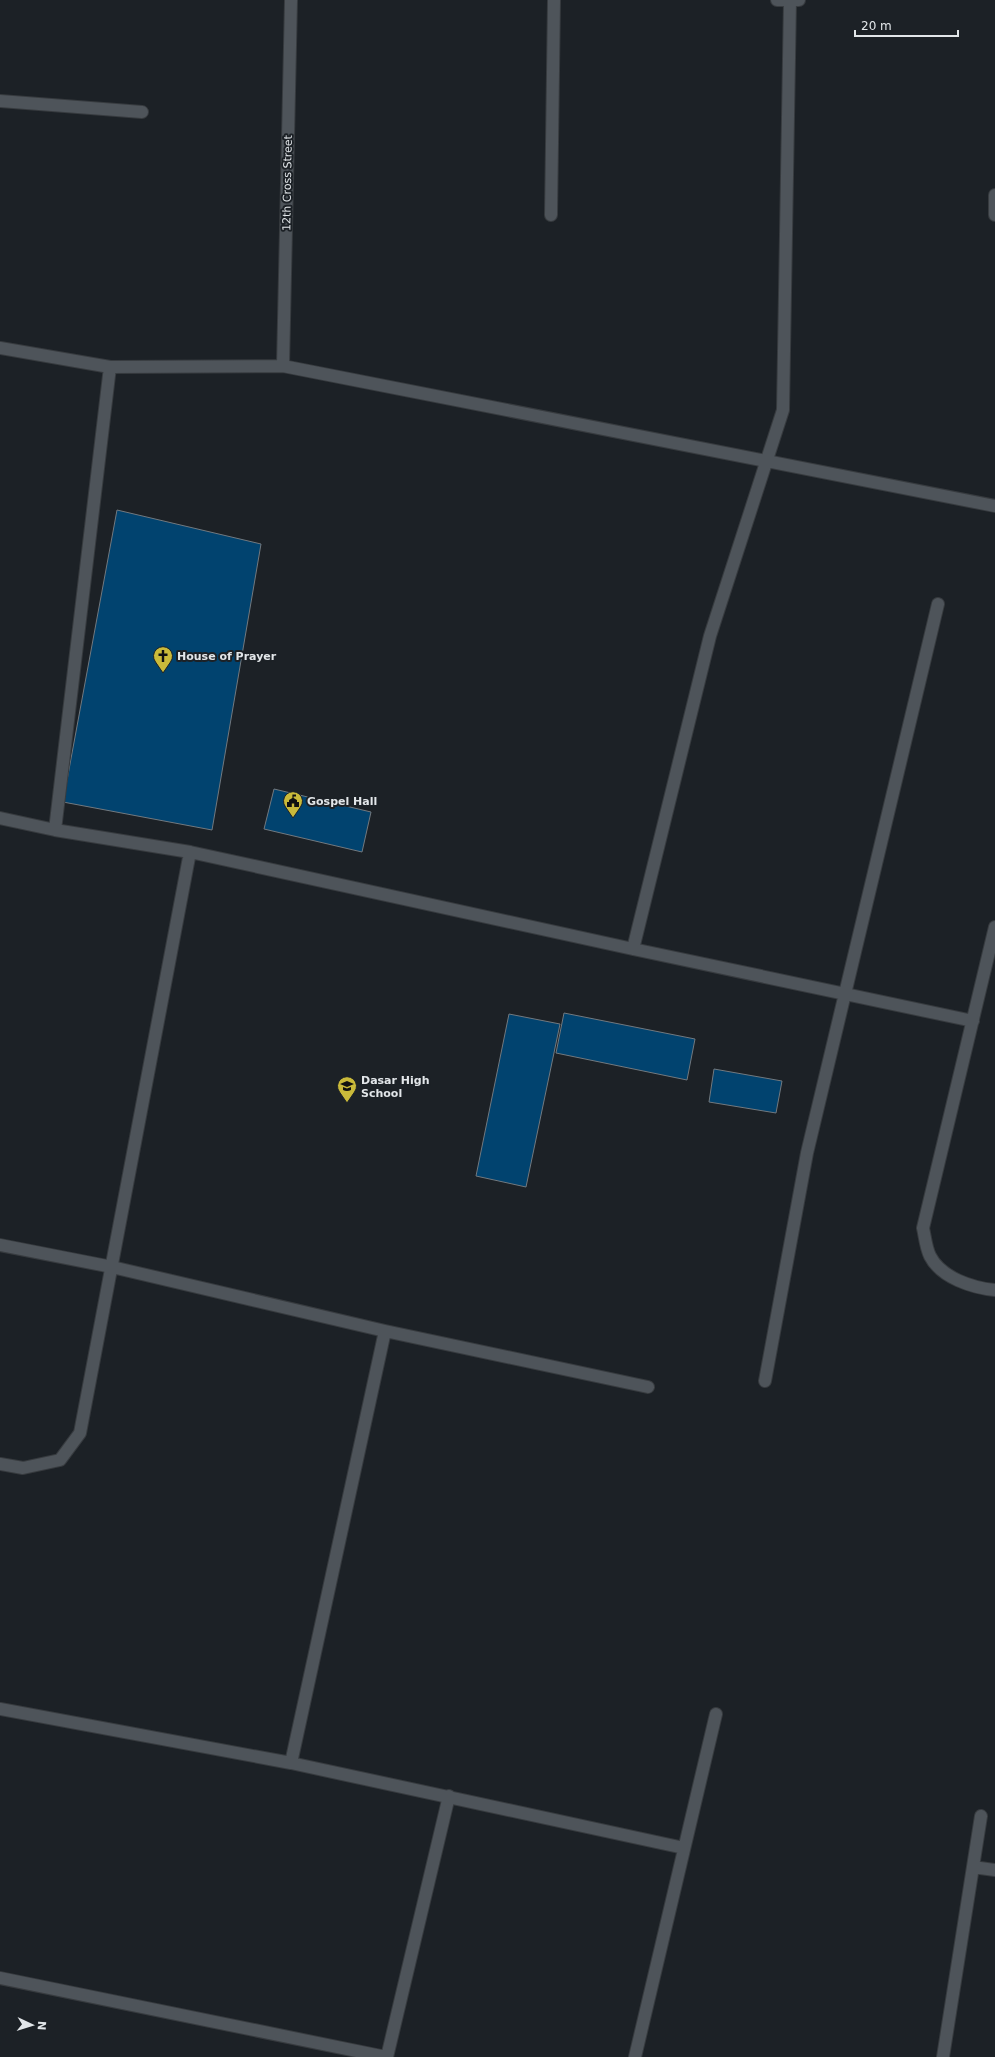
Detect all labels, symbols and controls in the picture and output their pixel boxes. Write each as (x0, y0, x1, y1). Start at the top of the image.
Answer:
scale bar (855, 12, 958, 38)
text: 20 m (861, 19, 892, 33)
street label: 12th Cross Street (280, 134, 295, 231)
church icon: House of Prayer (152, 645, 174, 673)
place label: House of Prayer (177, 650, 277, 663)
public building icon: Gospel Hall (282, 790, 304, 818)
place label: Gospel Hall (307, 795, 377, 808)
place label: Dasar High School (361, 1074, 429, 1100)
school or university icon: Dasar High School (336, 1075, 358, 1103)
north arrow (12, 2005, 52, 2045)
text: N (35, 2021, 48, 2031)

